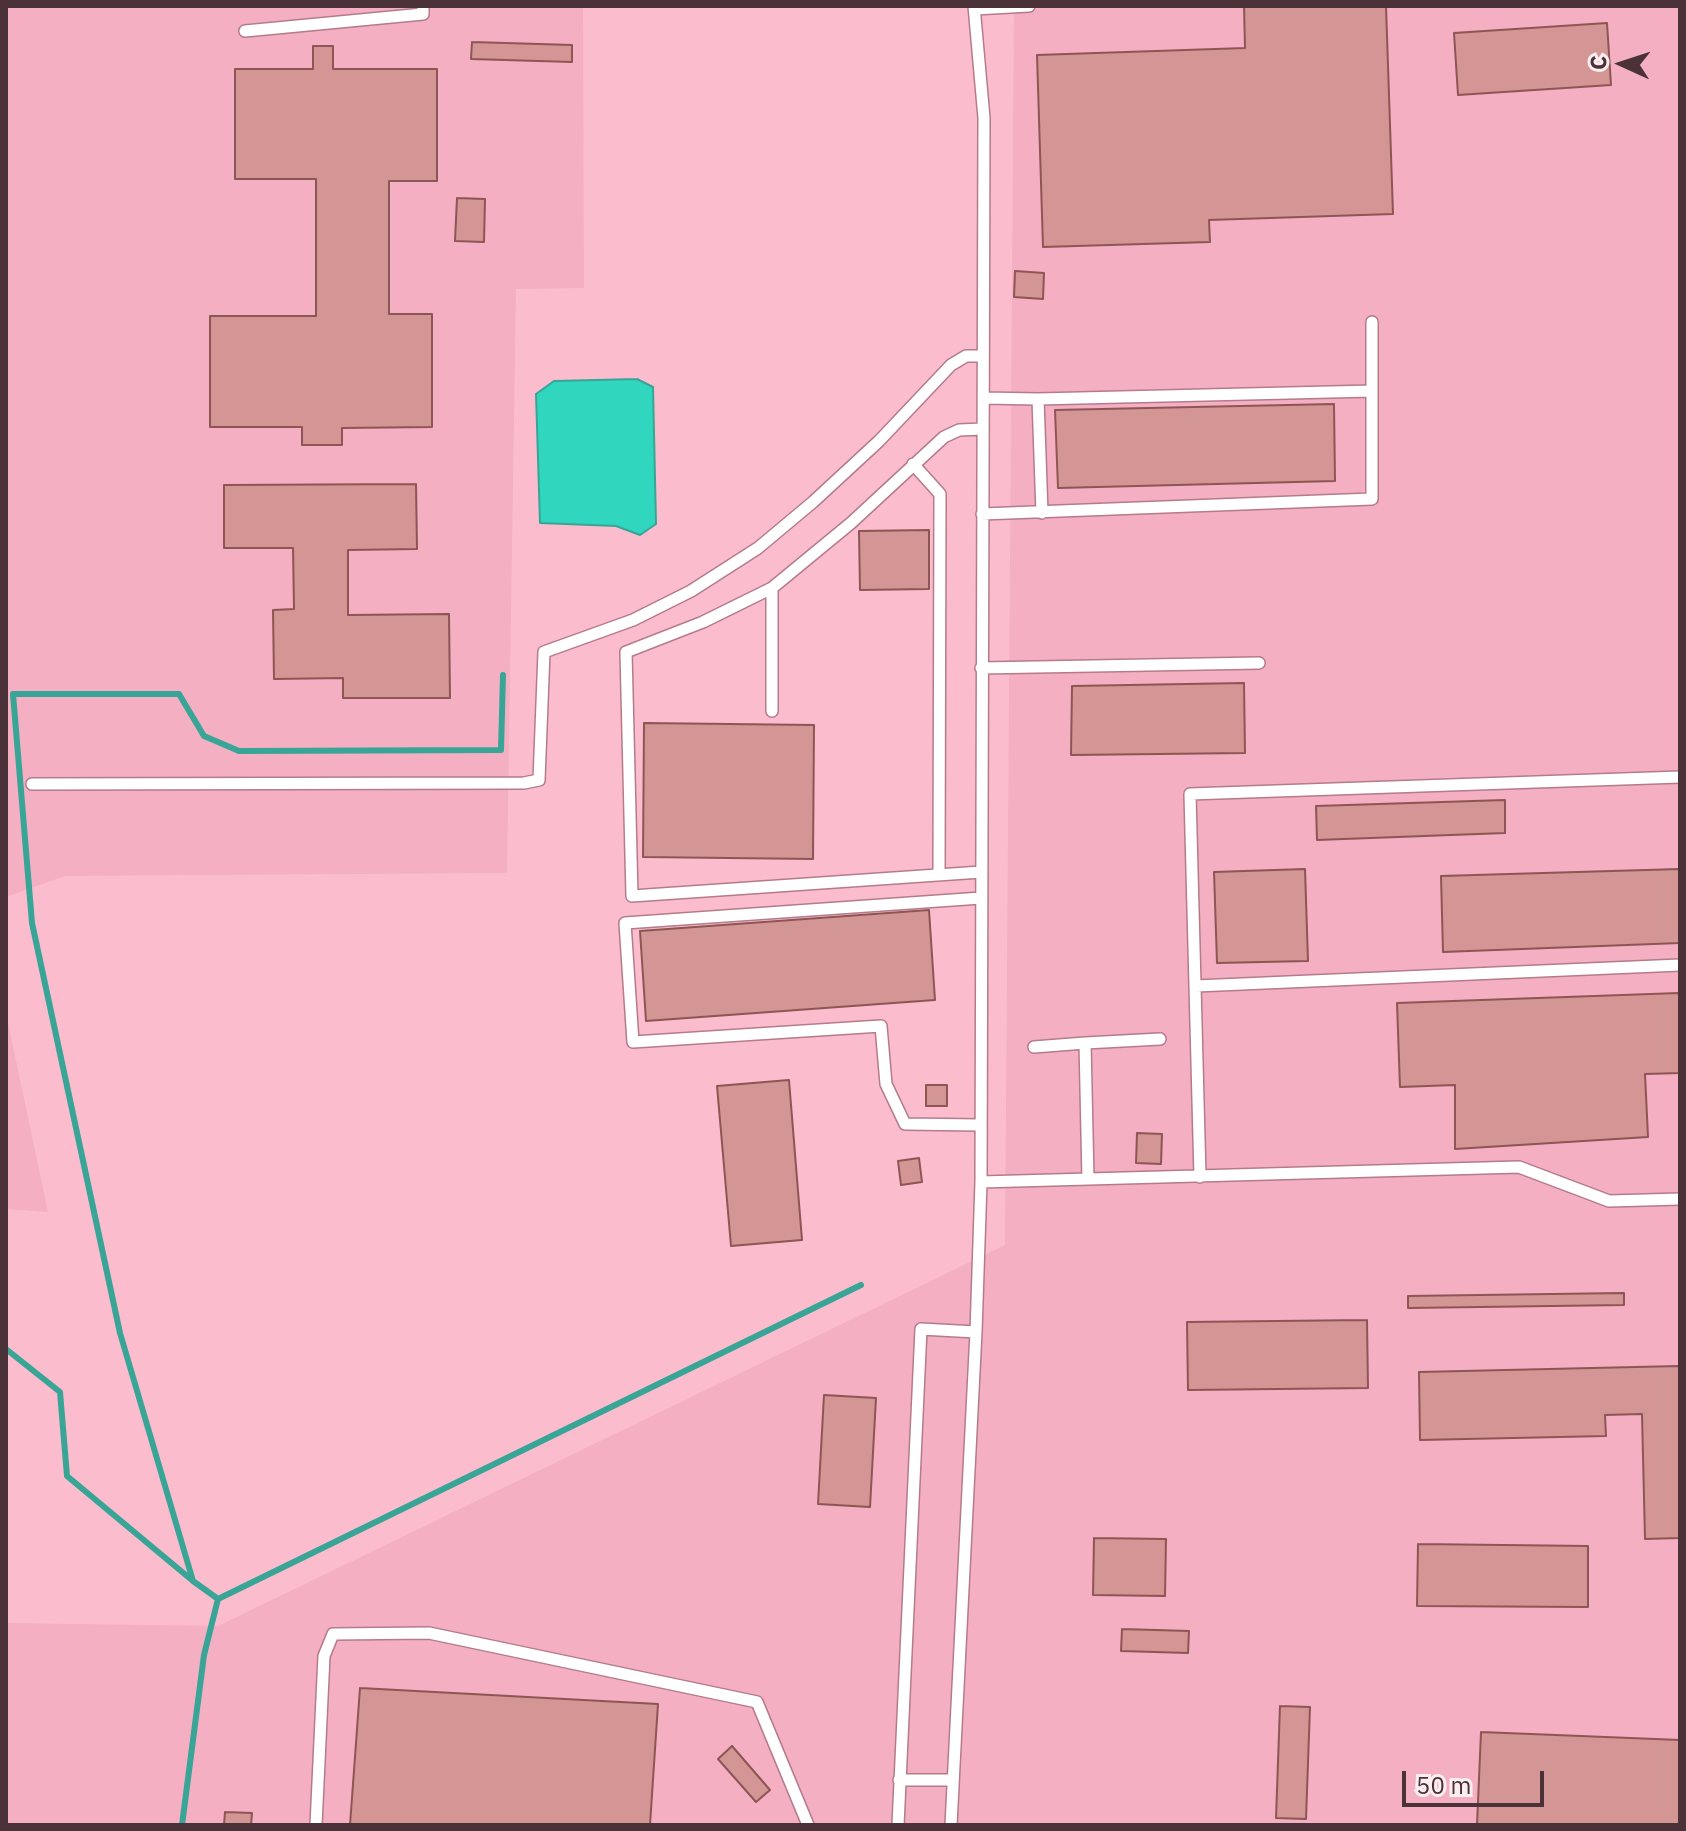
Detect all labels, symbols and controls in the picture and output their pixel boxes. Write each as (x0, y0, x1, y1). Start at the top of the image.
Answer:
north arrow (1582, 24, 1662, 104)
text: С (1583, 55, 1612, 71)
scale bar (1406, 1755, 1548, 1805)
text: 50 m (1416, 1769, 1471, 1801)

